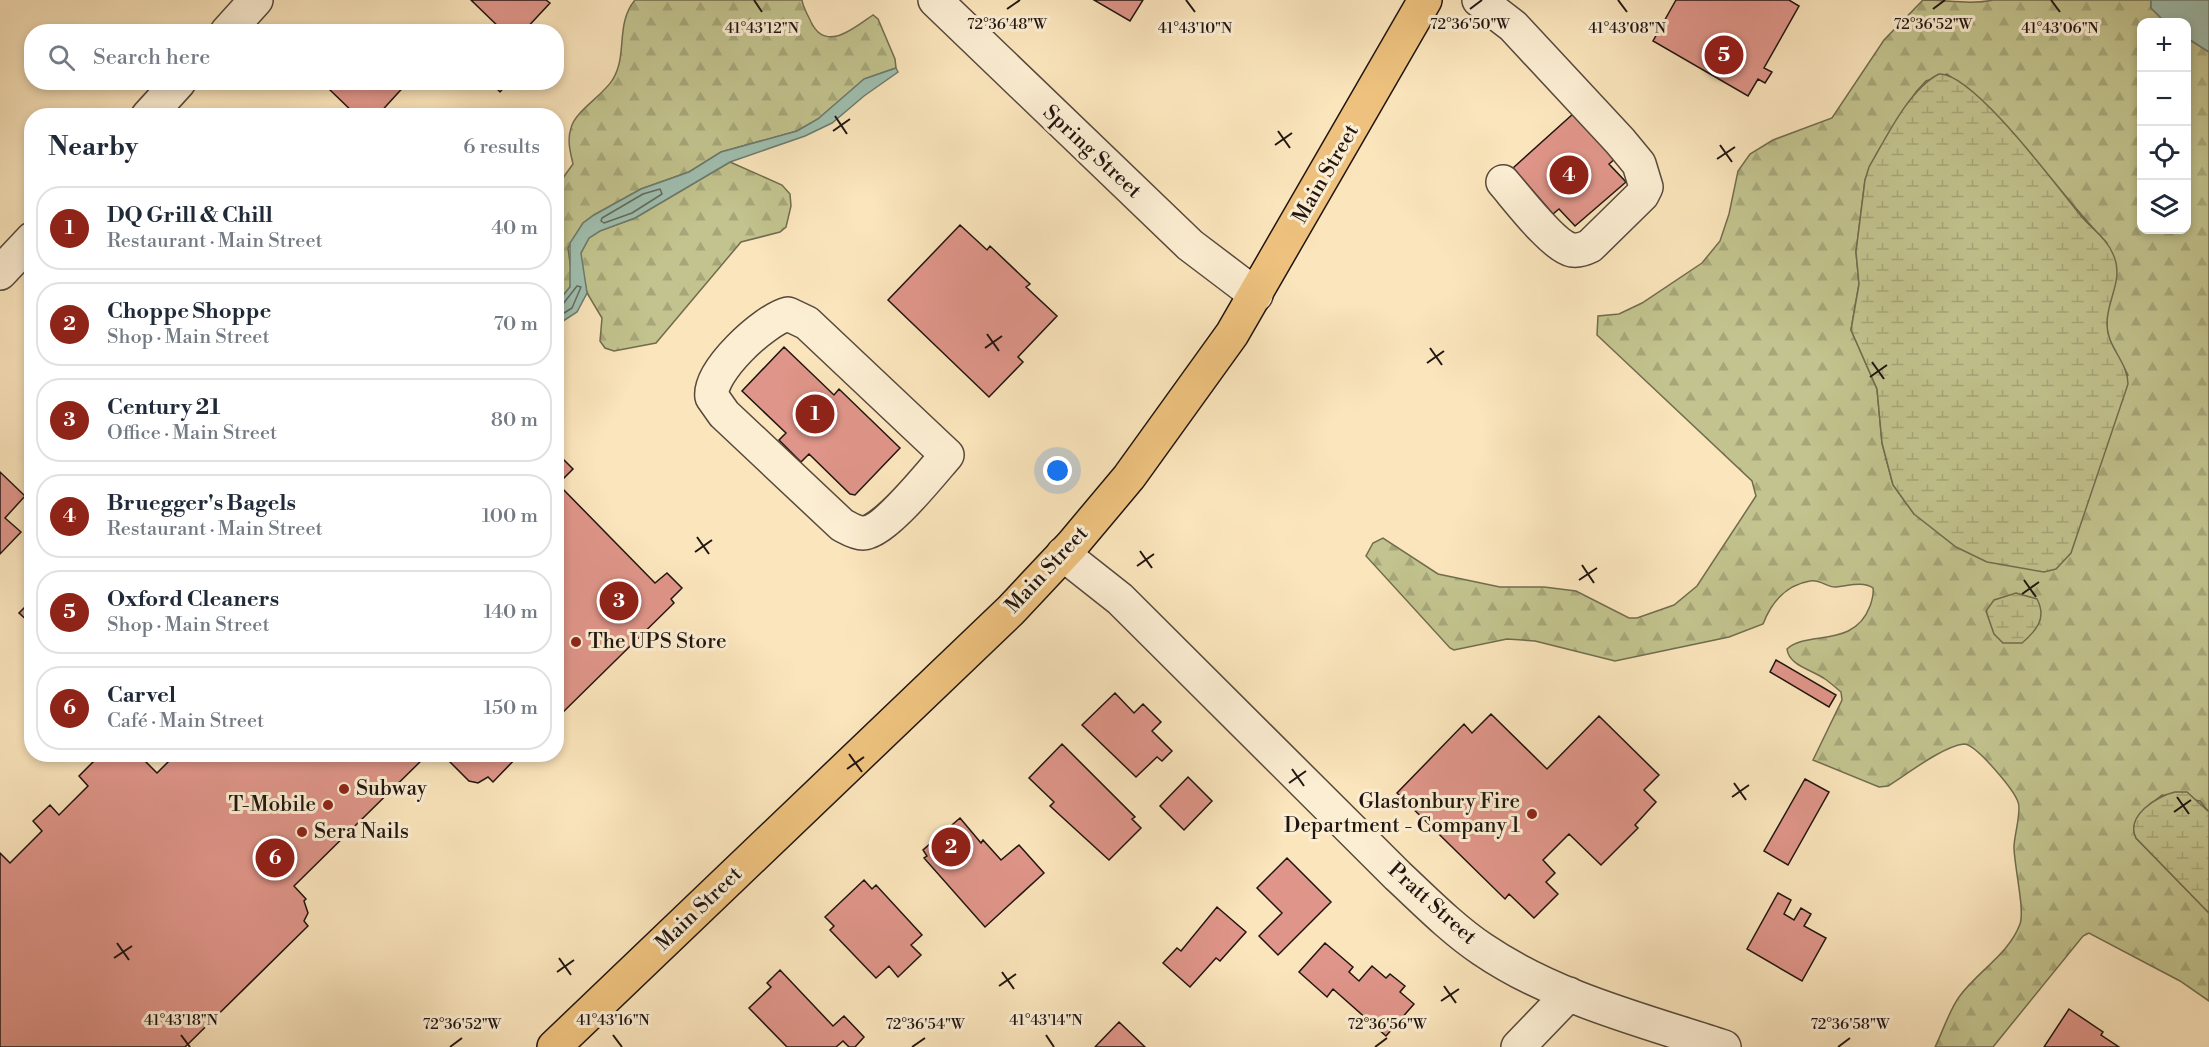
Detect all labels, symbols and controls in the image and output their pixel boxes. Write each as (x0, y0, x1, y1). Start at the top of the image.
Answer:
text: 72°36'48"W (967, 15, 1047, 34)
text: 72°36'50"W (1430, 15, 1510, 34)
text: 72°36'52"W (1894, 15, 1973, 34)
map controls (2137, 18, 2191, 234)
button: + (2137, 18, 2191, 72)
text: 41°43'12"N (725, 19, 799, 38)
text: 41°43'10"N (1158, 19, 1232, 38)
text: 41°43'08"N (1588, 19, 1666, 38)
text: 41°43'06"N (2021, 19, 2099, 38)
search box (24, 24, 564, 90)
pin: 5 (1704, 32, 1744, 78)
icon: search (45, 41, 78, 74)
text: Search here (93, 44, 210, 71)
button: − (2137, 72, 2191, 126)
street label: Spring Street (1037, 100, 1147, 205)
street label: Main Street (1287, 119, 1365, 228)
button: locate (2137, 126, 2191, 180)
text: Nearby (48, 131, 138, 163)
text: 6 results (463, 135, 540, 160)
pin: 4 (1550, 152, 1588, 198)
button: layers (2137, 180, 2191, 234)
text: DQ Grill & Chill (107, 202, 273, 229)
text: 1 (65, 216, 74, 241)
text: 40 m (491, 216, 538, 241)
text: Restaurant · Main Street (107, 229, 323, 254)
text: Choppe Shoppe (107, 298, 271, 325)
text: 2 (63, 312, 76, 337)
text: 70 m (494, 312, 538, 337)
text: Shop · Main Street (107, 325, 270, 350)
pin: 1 (796, 392, 834, 436)
text: Century 21 (107, 394, 220, 421)
text: 3 (63, 408, 76, 433)
text: 80 m (491, 408, 538, 433)
text: Office · Main Street (107, 421, 277, 446)
your location (1043, 456, 1072, 485)
text: Bruegger's Bagels (107, 490, 296, 517)
text: 4 (63, 504, 76, 529)
text: 100 m (482, 504, 538, 529)
text: Restaurant · Main Street (107, 517, 323, 542)
street label: Main Street (1000, 520, 1094, 619)
pin: 3 (600, 578, 638, 624)
text: Oxford Cleaners (107, 586, 279, 613)
text: 5 (63, 600, 76, 625)
text: 140 m (483, 600, 538, 625)
text: Shop · Main Street (107, 613, 270, 638)
place label: The UPS Store (588, 629, 727, 655)
marker: The UPS Store (569, 635, 583, 649)
text: Carvel (107, 682, 176, 709)
text: 6 (63, 696, 76, 721)
text: 150 m (483, 696, 538, 721)
text: Café · Main Street (107, 709, 264, 734)
place label: Subway (356, 776, 428, 802)
marker: Subway (337, 782, 351, 796)
place label: Glastonbury Fire Department - Company 1 (1284, 789, 1520, 839)
place label: T-Mobile (228, 792, 316, 818)
marker: T-Mobile (321, 798, 335, 812)
marker: Glastonbury Fire Department - Company 1 (1525, 807, 1539, 821)
place label: Sera Nails (314, 819, 409, 845)
pin: 2 (932, 824, 970, 870)
marker: Sera Nails (295, 825, 309, 839)
pin: 6 (256, 836, 294, 880)
street label: Pratt Street (1382, 857, 1482, 951)
street label: Main Street (650, 861, 748, 957)
text: 41°43'18"N (144, 1011, 218, 1030)
text: 41°43'16"N (576, 1011, 650, 1030)
text: 41°43'14"N (1009, 1011, 1083, 1030)
text: 72°36'52"W (423, 1015, 502, 1034)
text: 72°36'54"W (885, 1015, 965, 1034)
text: 72°36'56"W (1348, 1015, 1427, 1034)
text: 72°36'58"W (1810, 1015, 1890, 1034)

